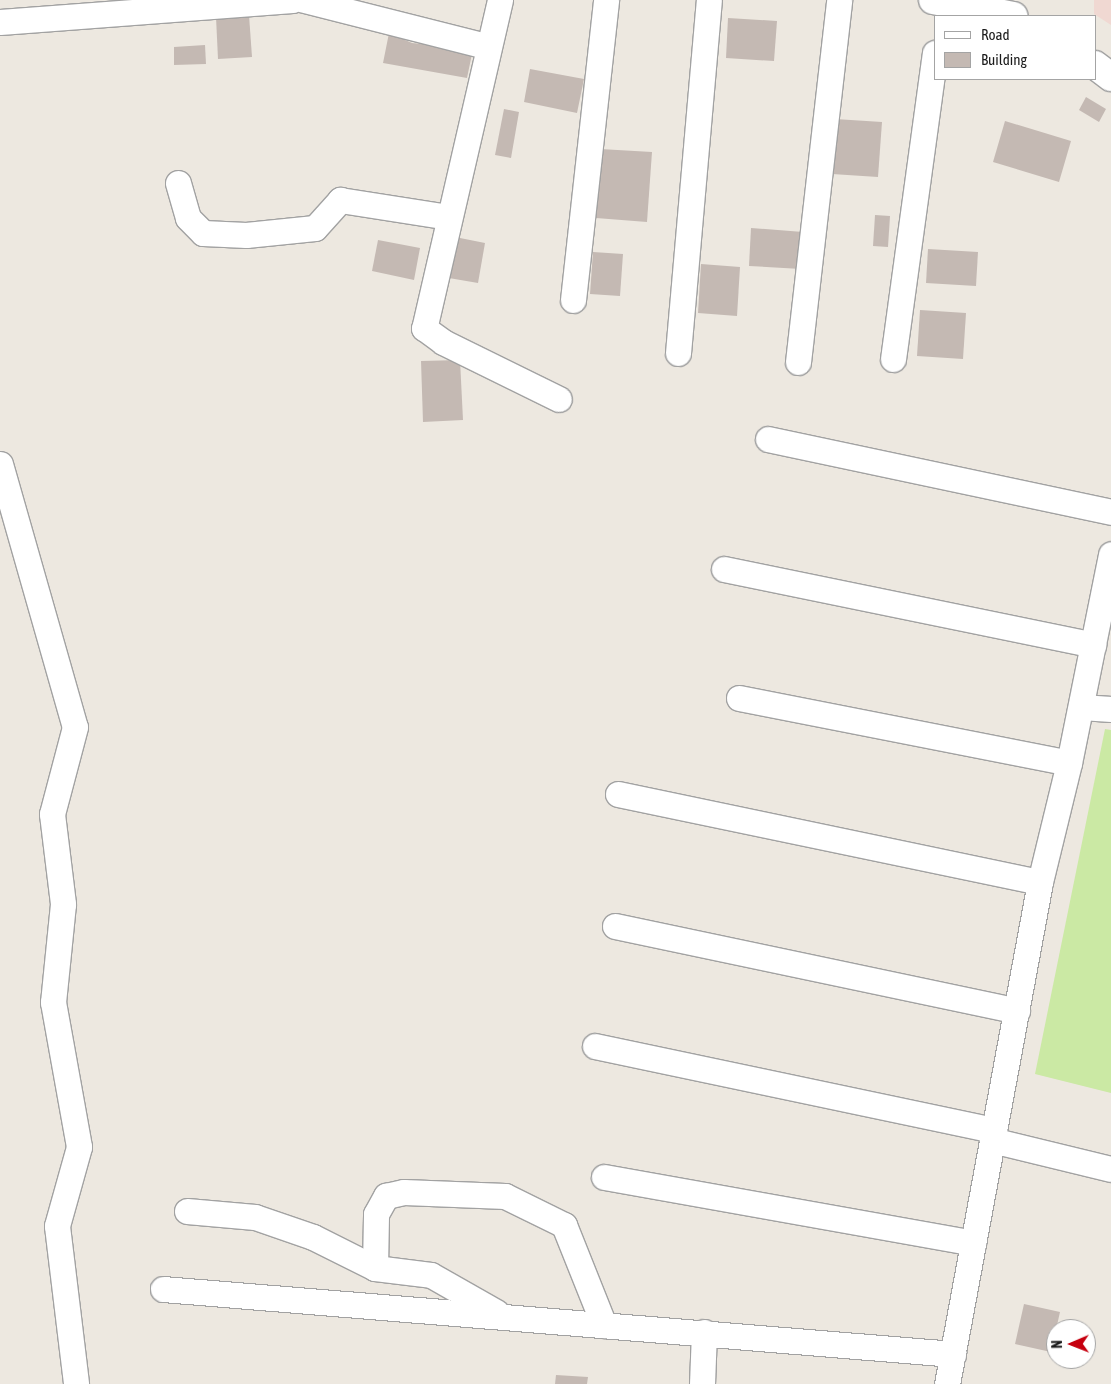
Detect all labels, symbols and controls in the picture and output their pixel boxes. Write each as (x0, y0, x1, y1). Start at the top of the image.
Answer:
legend (934, 15, 1096, 80)
text: Road (981, 26, 1010, 43)
text: Building (981, 51, 1027, 68)
north arrow (1046, 1319, 1096, 1369)
text: N (1049, 1340, 1065, 1349)

